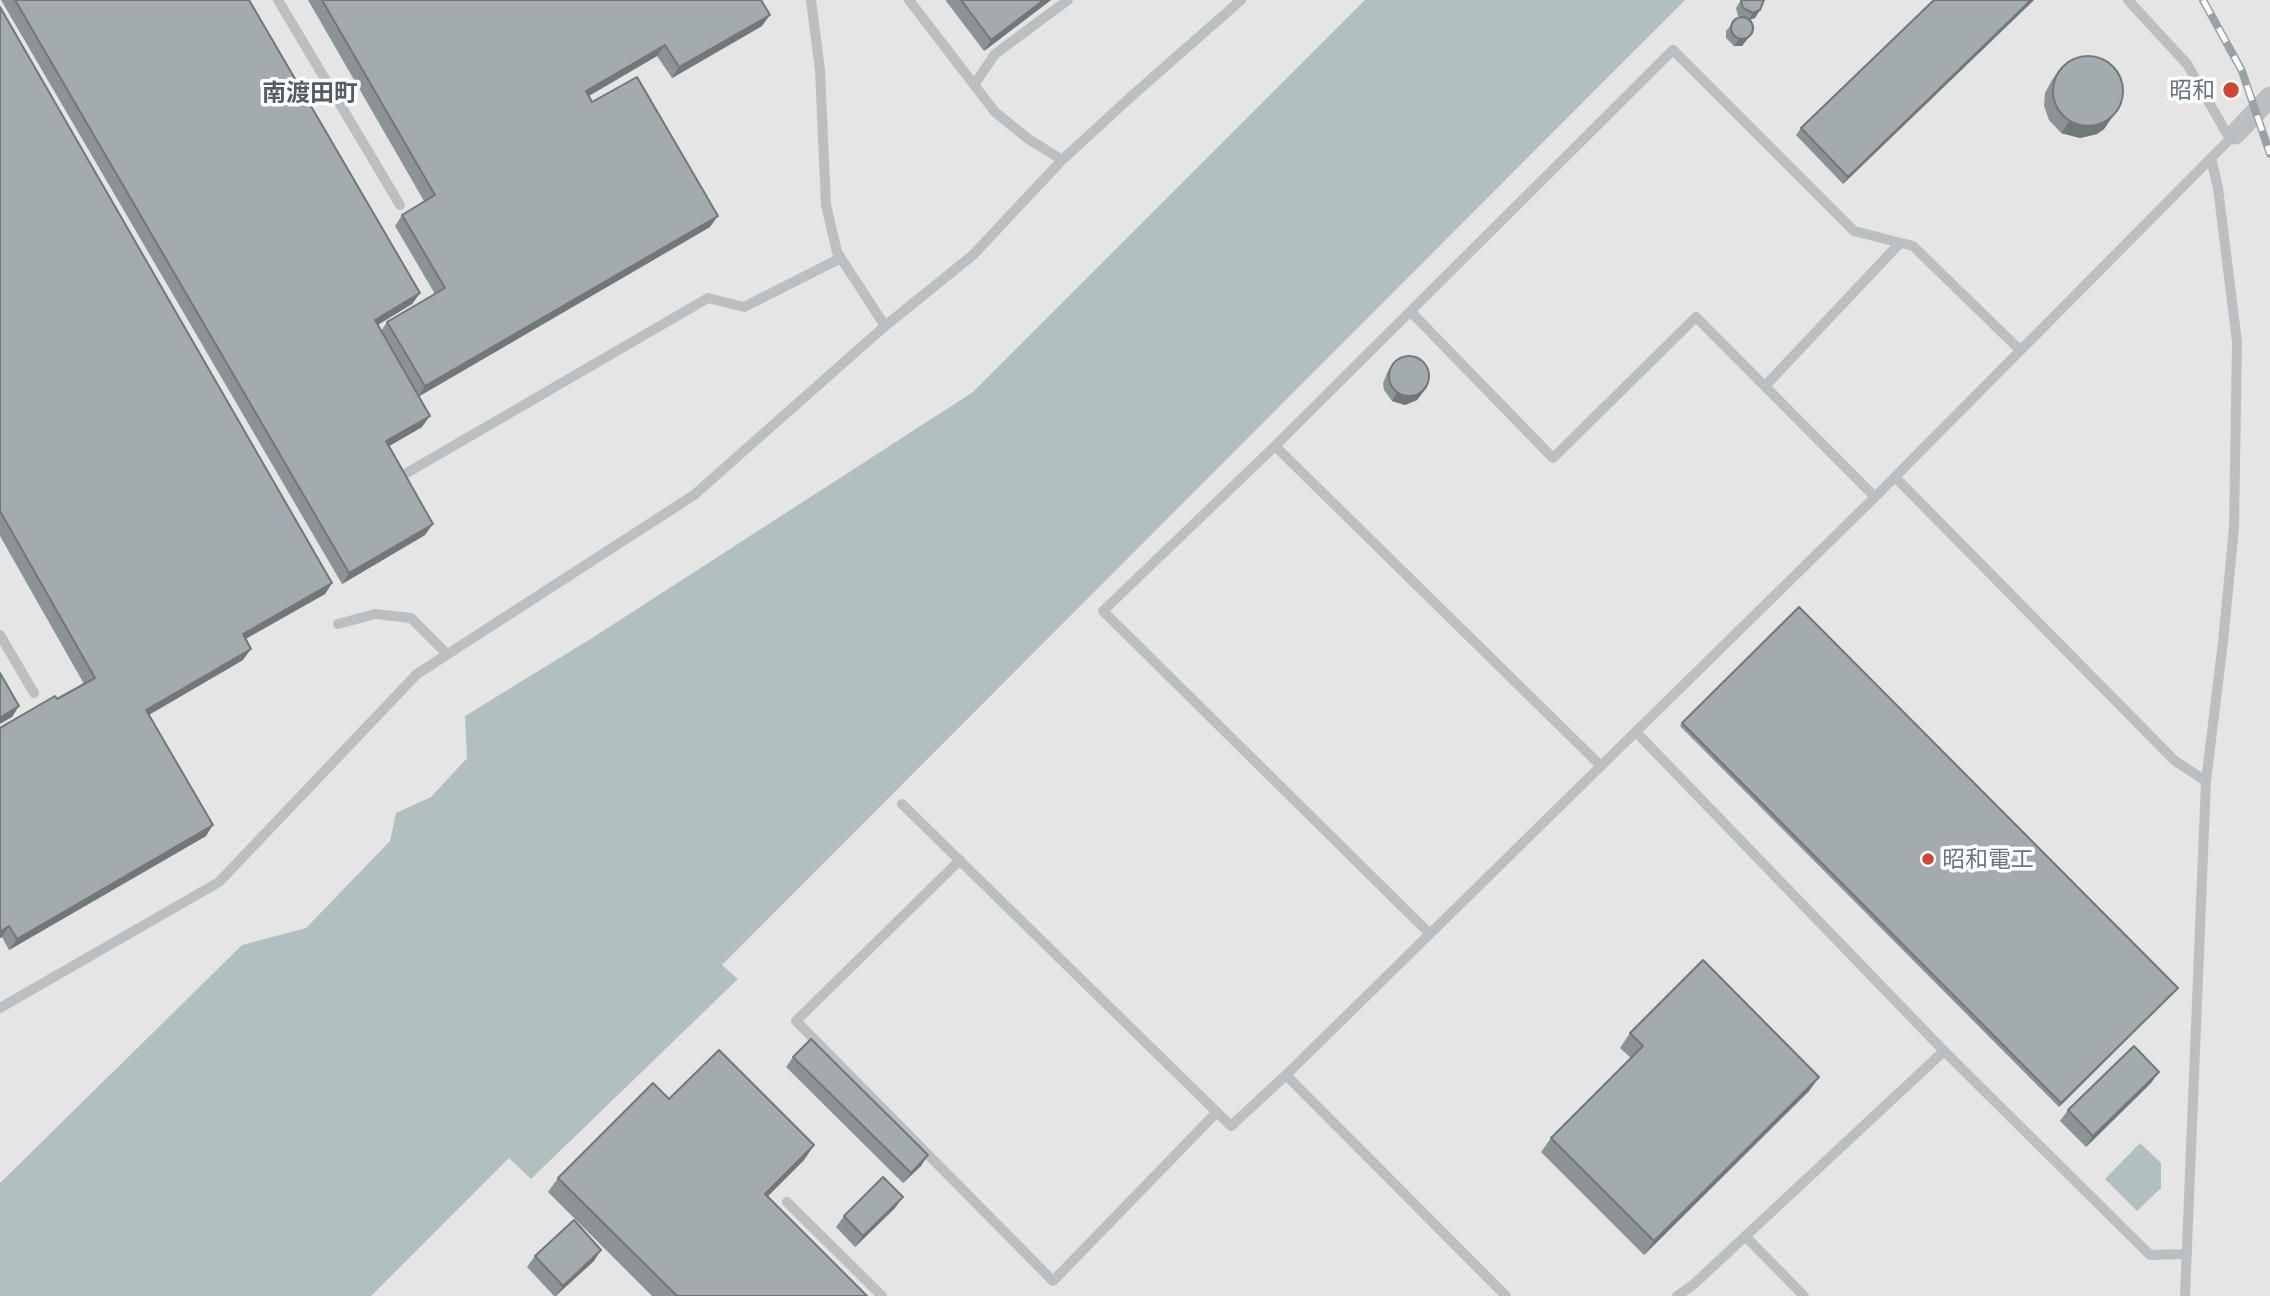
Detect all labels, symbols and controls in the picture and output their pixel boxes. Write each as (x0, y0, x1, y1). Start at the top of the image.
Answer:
place label: 昭和 (2169, 76, 2215, 104)
district label: 南渡田町 (262, 79, 358, 107)
marker: 昭和 (2221, 80, 2241, 100)
place label: 昭和電工 (1942, 845, 2034, 873)
marker: 昭和電工 (1920, 851, 1936, 867)

